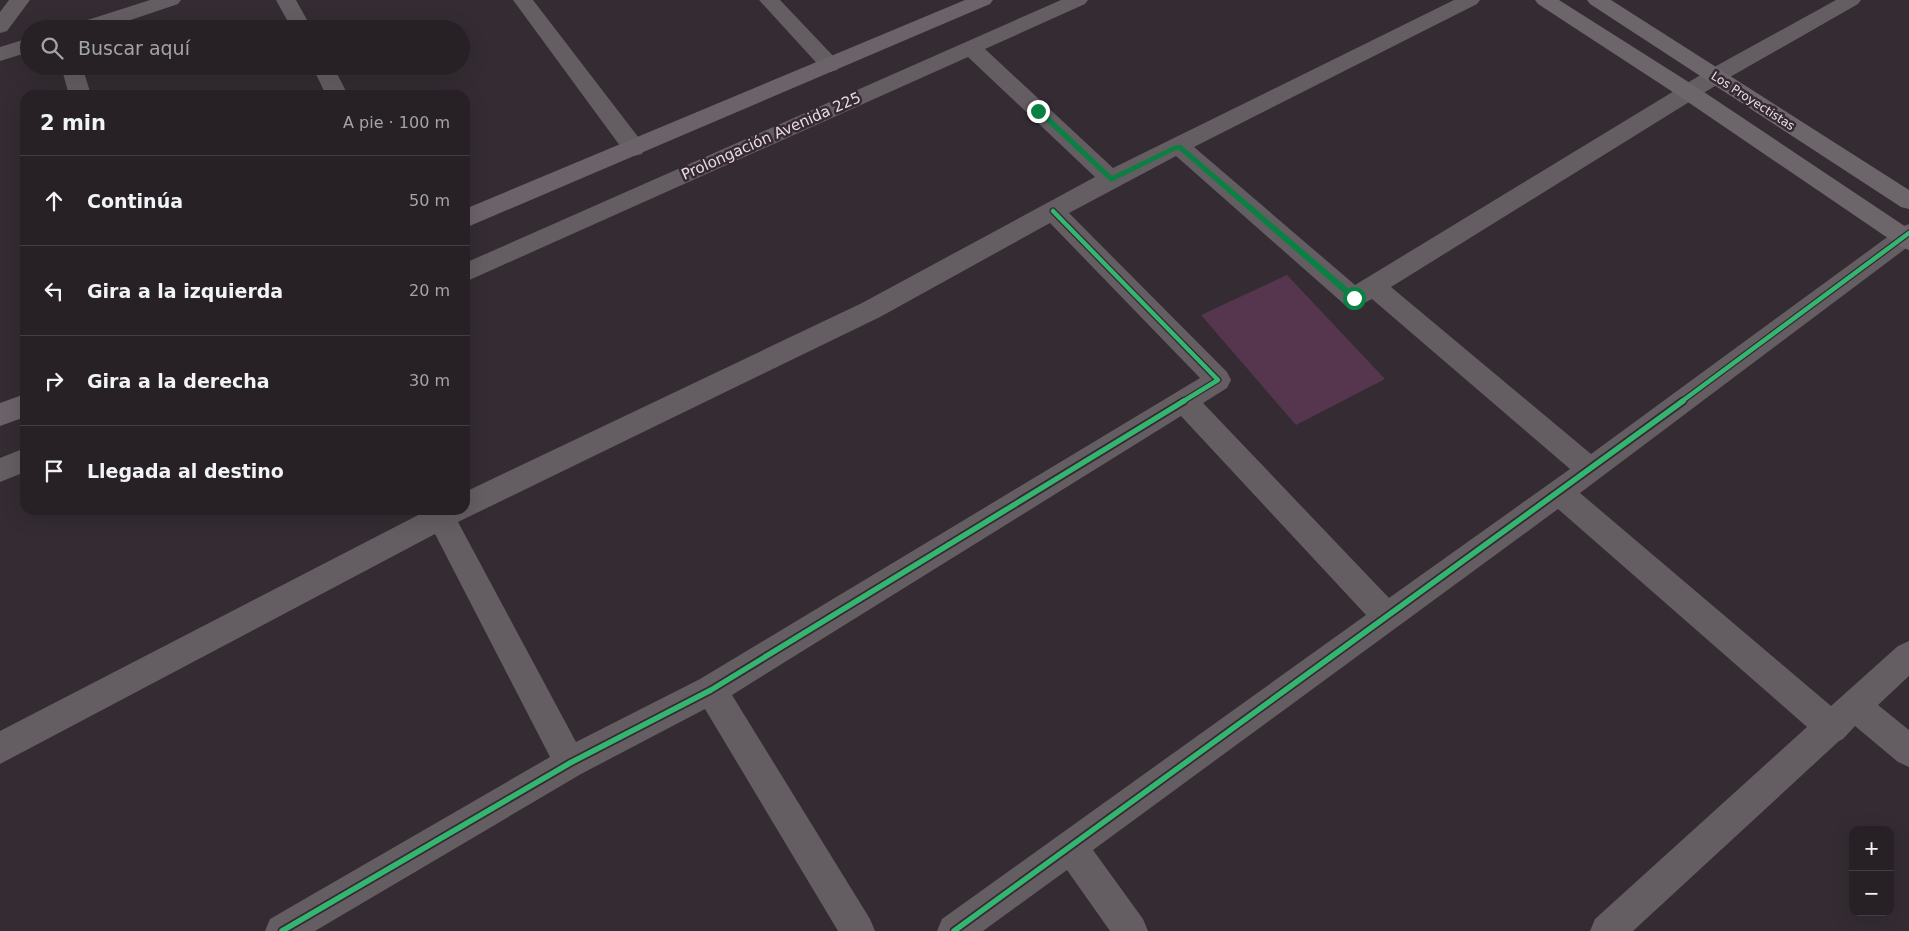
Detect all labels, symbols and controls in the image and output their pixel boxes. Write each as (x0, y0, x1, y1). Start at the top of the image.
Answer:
search box (20, 20, 470, 75)
icon: search (38, 34, 66, 62)
text: Buscar aquí (78, 37, 190, 59)
street label: Los Proyectistas (1709, 69, 1797, 133)
street label: Prolongación Avenida 225 (678, 88, 864, 184)
route end (1027, 100, 1050, 123)
text: 2 min (40, 111, 106, 135)
text: A pie · 100 m (343, 113, 450, 132)
icon: ahead (40, 187, 68, 215)
text: Continúa (87, 190, 183, 212)
text: 50 m (409, 191, 450, 210)
icon: left (40, 277, 68, 305)
text: Gira a la izquierda (87, 280, 283, 302)
text: 20 m (409, 281, 450, 300)
route start (1343, 287, 1366, 310)
icon: right (40, 367, 68, 395)
text: Gira a la derecha (87, 370, 270, 392)
text: 30 m (409, 371, 450, 390)
icon: arrive (40, 457, 68, 485)
text: Llegada al destino (87, 460, 284, 482)
map controls (1849, 826, 1894, 916)
button: + (1849, 826, 1894, 871)
button: − (1849, 871, 1894, 916)

